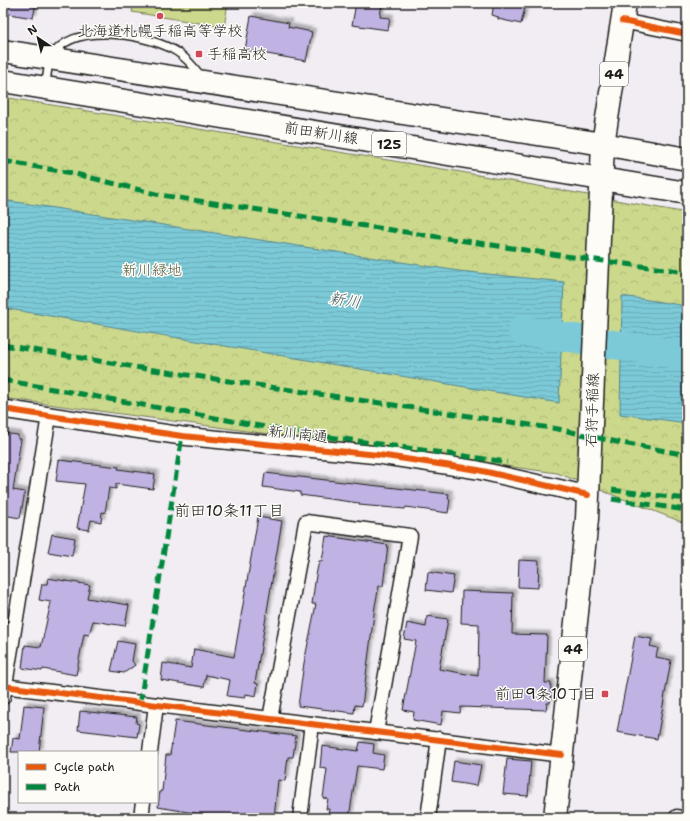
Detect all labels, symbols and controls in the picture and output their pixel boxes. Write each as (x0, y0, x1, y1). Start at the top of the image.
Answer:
marker: 北海道札幌手稲高等学校 (155, 11, 165, 21)
north arrow (18, 18, 58, 58)
text: N (25, 21, 41, 39)
place label: 北海道札幌手稲高等学校 (77, 21, 243, 41)
place label: 手稲高校 (207, 44, 267, 64)
marker: 手稲高校 (194, 49, 204, 59)
road number: 44 (600, 62, 628, 86)
street label: 前田新川線 (282, 117, 360, 149)
road number: 125 (372, 132, 406, 156)
park label: 新川緑地 (122, 260, 182, 280)
water label: 新川 (328, 287, 362, 313)
street label: 石狩手稲線 (581, 372, 603, 448)
street label: 新川南通 (267, 421, 329, 447)
district label: 前田10条11丁目 (174, 500, 284, 521)
road number: 44 (559, 637, 587, 661)
place label: 前田9条10丁目 (495, 684, 597, 704)
marker: 前田9条10丁目 (600, 689, 610, 699)
legend (18, 751, 158, 803)
text: Cycle path (54, 759, 115, 775)
text: Path (54, 779, 80, 795)

